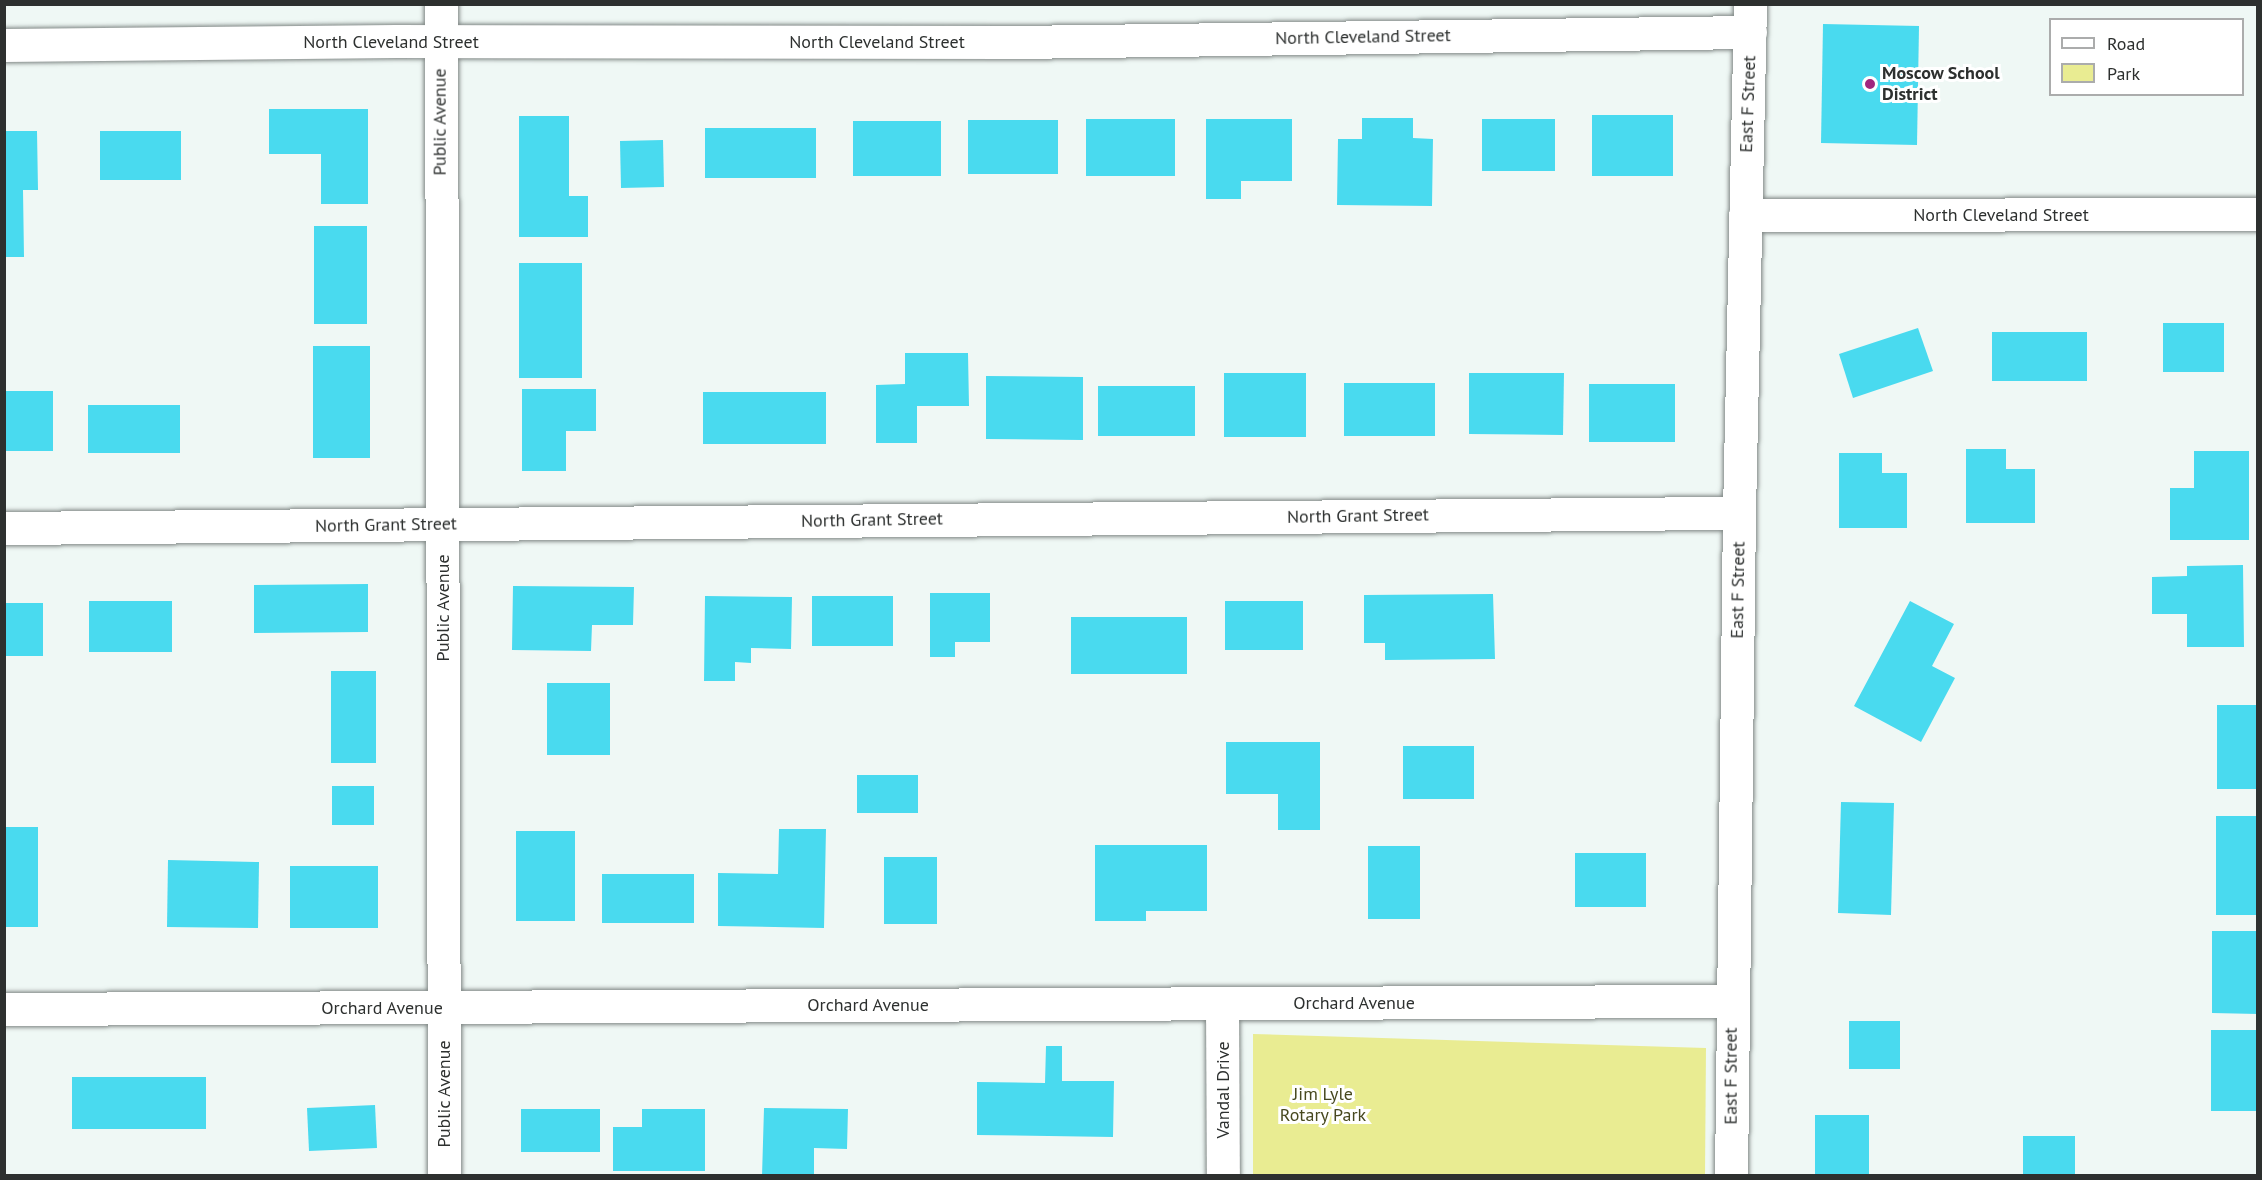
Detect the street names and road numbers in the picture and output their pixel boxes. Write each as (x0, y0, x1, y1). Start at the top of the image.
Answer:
street label: North Cleveland Street (1275, 25, 1451, 49)
street label: North Cleveland Street (303, 31, 479, 53)
street label: North Cleveland Street (789, 31, 965, 53)
street label: East F Street (1736, 55, 1760, 153)
street label: Public Avenue (429, 68, 451, 176)
street label: North Cleveland Street (1913, 204, 2089, 226)
street label: North Grant Street (1287, 504, 1429, 528)
street label: North Grant Street (801, 508, 943, 532)
street label: North Grant Street (315, 513, 457, 537)
street label: East F Street (1726, 541, 1750, 639)
street label: Public Avenue (432, 554, 454, 662)
street label: Orchard Avenue (1293, 992, 1415, 1014)
street label: Orchard Avenue (807, 994, 929, 1016)
street label: Orchard Avenue (321, 997, 443, 1019)
street label: East F Street (1720, 1027, 1742, 1125)
street label: Public Avenue (433, 1040, 455, 1148)
street label: Vandal Drive (1212, 1041, 1234, 1139)

